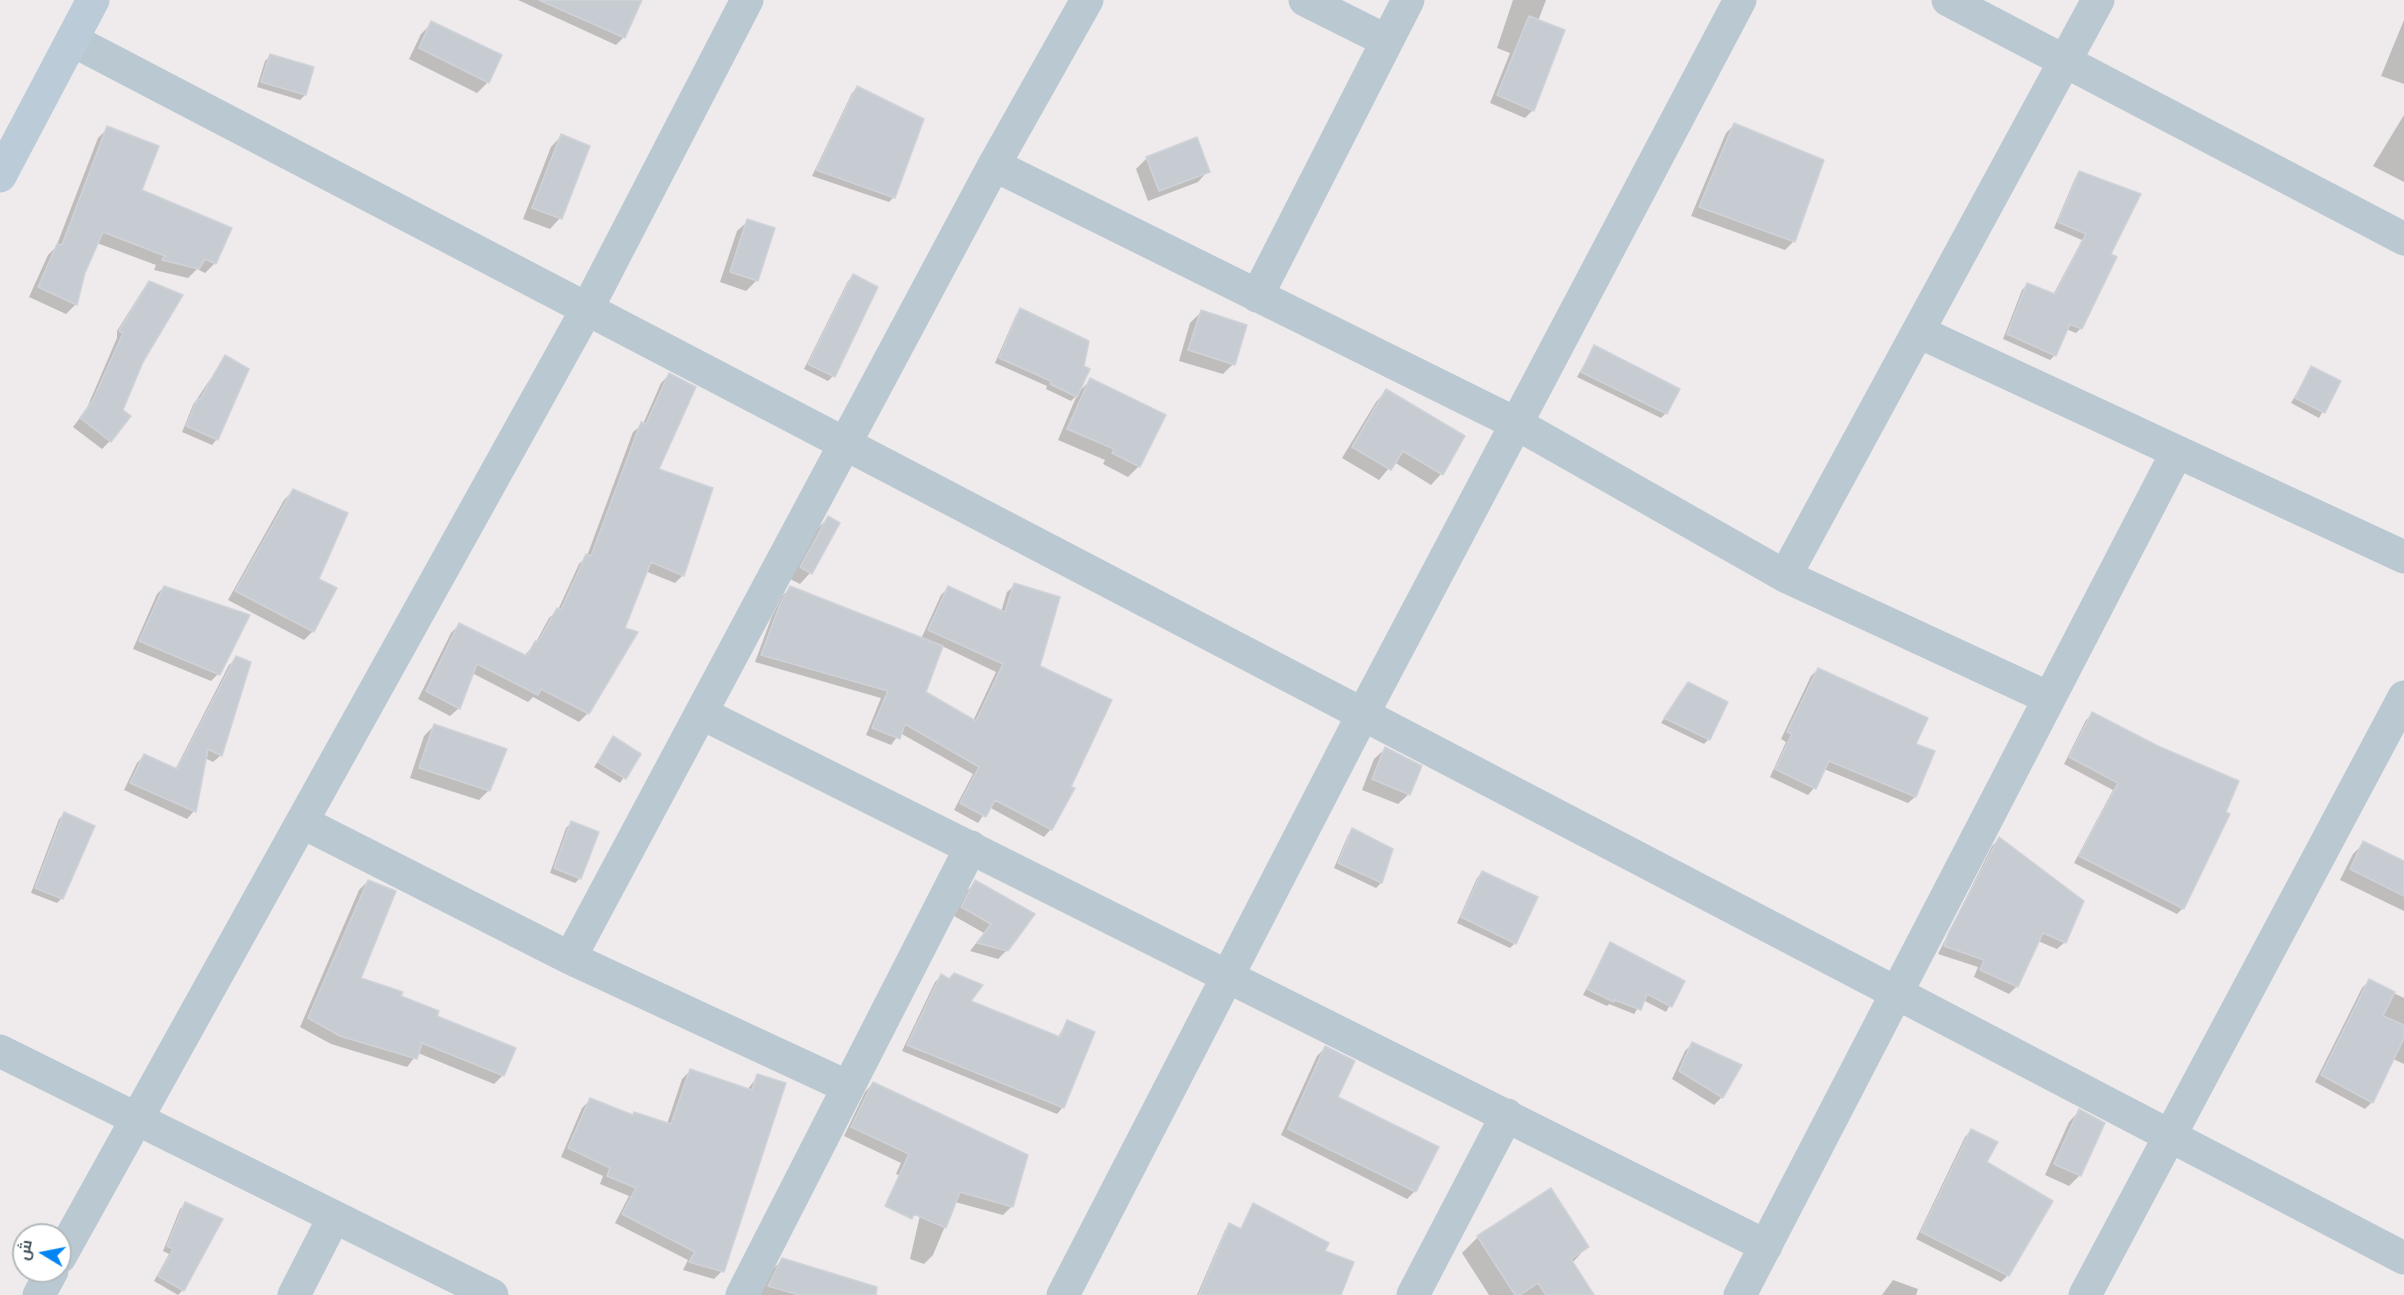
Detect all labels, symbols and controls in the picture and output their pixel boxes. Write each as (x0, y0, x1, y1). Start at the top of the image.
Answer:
north arrow (12, 1223, 72, 1283)
text: ش (15, 1238, 38, 1262)

